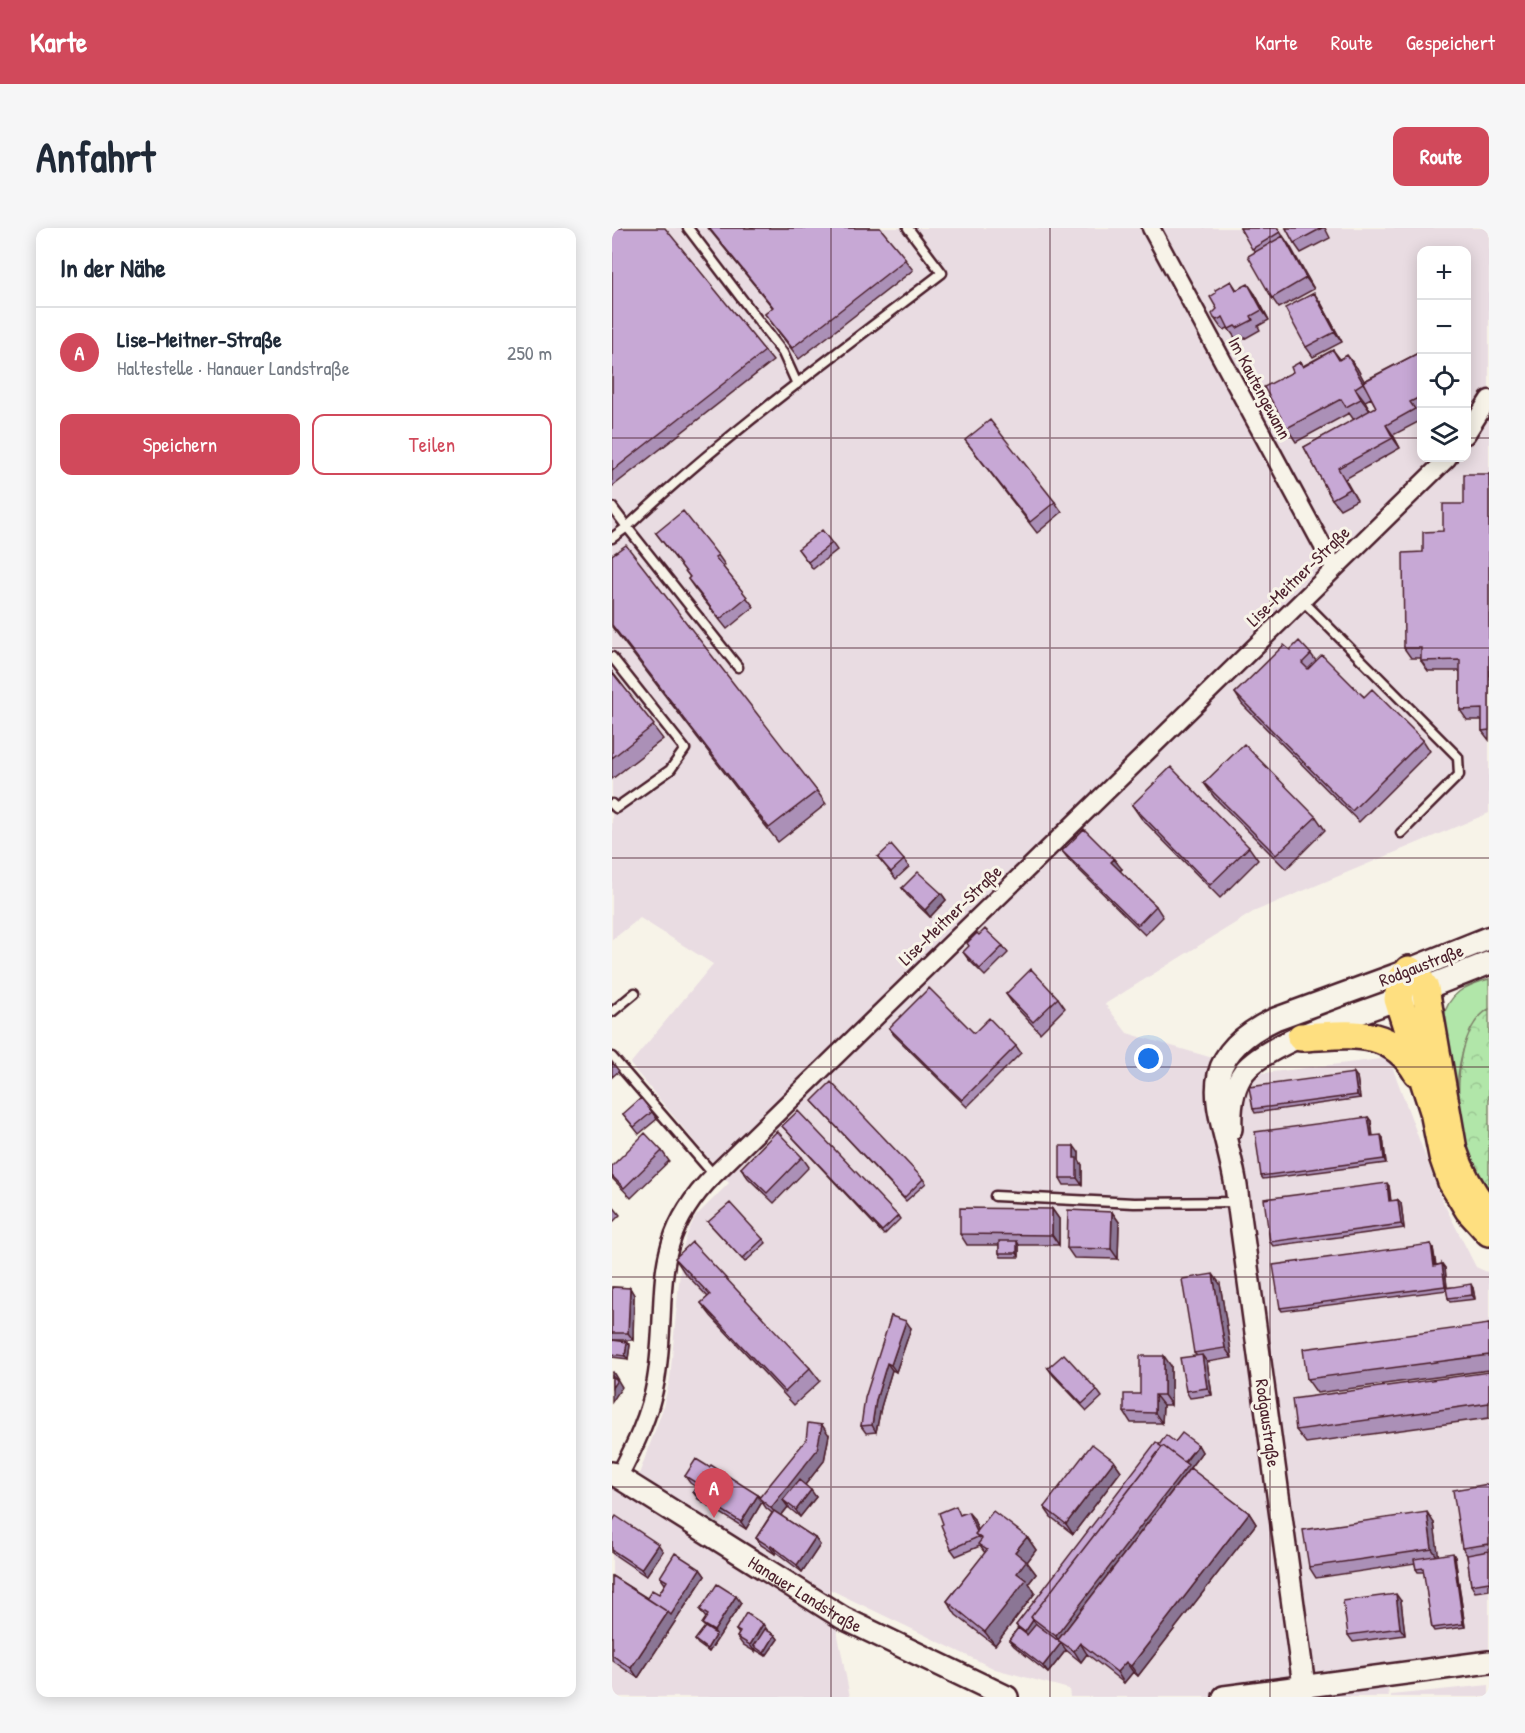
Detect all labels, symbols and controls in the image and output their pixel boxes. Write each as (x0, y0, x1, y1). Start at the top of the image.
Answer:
text: Karte (30, 23, 87, 61)
text: Karte (1255, 28, 1298, 57)
text: Route (1331, 28, 1373, 57)
text: Gespeichert (1406, 28, 1495, 57)
button: Route (1393, 127, 1489, 186)
text: Anfahrt (36, 128, 155, 185)
map controls (1417, 246, 1471, 462)
button: + (1417, 246, 1471, 300)
text: In der Nähe (60, 250, 166, 285)
button: − (1417, 300, 1471, 354)
text: Lise-Meitner-Straße (117, 324, 282, 354)
street label: Im Kautengewann (1223, 332, 1297, 444)
text: A (75, 339, 84, 366)
text: 250 m (507, 339, 552, 366)
text: Haltestelle · Hanauer Landstraße (117, 354, 350, 381)
button: locate (1417, 354, 1471, 408)
button: layers (1417, 408, 1471, 462)
button: Speichern (60, 414, 300, 475)
button: Teilen (312, 414, 552, 475)
street label: Lise-Meitner-Straße (1241, 520, 1355, 632)
street label: Lise-Meitner-Straße (893, 859, 1007, 971)
street label: Rodgaustraße (1375, 937, 1467, 993)
your location (1134, 1044, 1163, 1073)
street label: Rodgaustraße (1249, 1377, 1287, 1469)
pin: A (694, 1468, 734, 1518)
street label: Hanauer Landstraße (744, 1549, 866, 1638)

